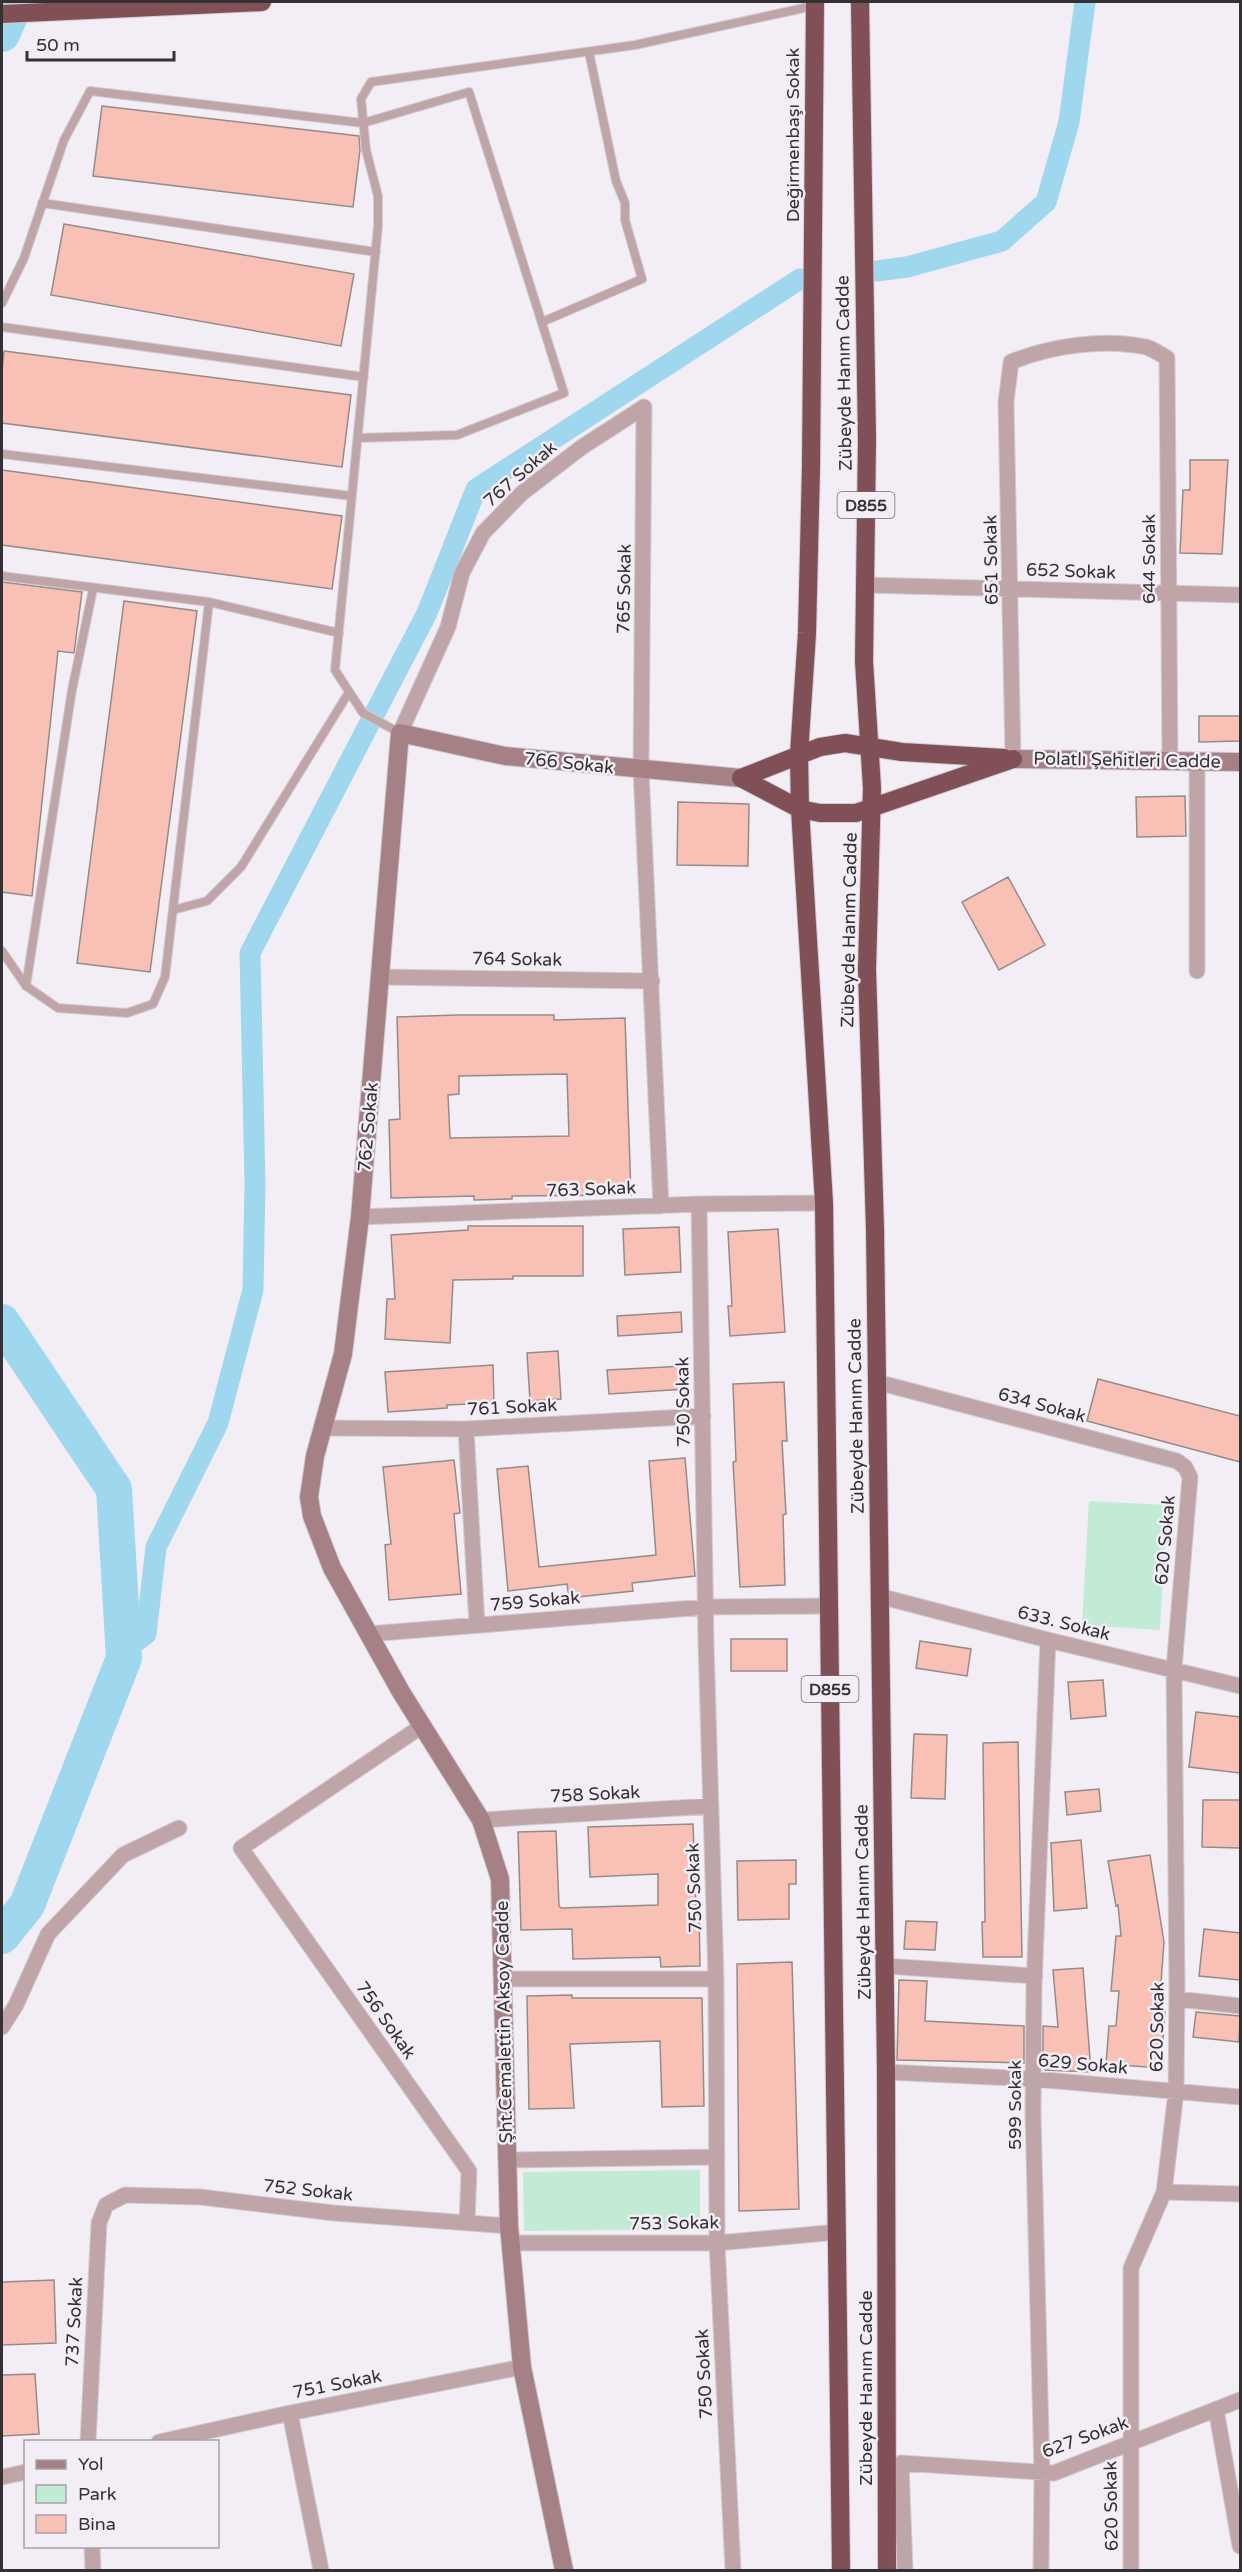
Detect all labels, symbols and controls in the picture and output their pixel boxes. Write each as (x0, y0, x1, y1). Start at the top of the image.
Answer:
scale bar (27, 24, 174, 62)
text: 50 m (36, 34, 80, 56)
street label: Değirmenbaşı Sokak (782, 47, 804, 222)
street label: Zübeyde Hanım Cadde (831, 275, 857, 471)
street label: 767 Sokak (479, 436, 561, 512)
road number: D855 (838, 492, 894, 518)
street label: 644 Sokak (1138, 514, 1160, 604)
street label: 651 Sokak (979, 515, 1003, 605)
street label: 765 Sokak (612, 544, 636, 634)
street label: 652 Sokak (1026, 558, 1117, 584)
street label: 766 Sokak (523, 747, 615, 779)
street label: Polatlı Şehitleri Cadde (1033, 747, 1221, 773)
street label: Zübeyde Hanım Cadde (836, 832, 862, 1028)
street label: 764 Sokak (472, 947, 562, 971)
street label: 762 Sokak (353, 1081, 383, 1173)
street label: 763 Sokak (546, 1176, 637, 1202)
street label: Zübeyde Hanım Cadde (843, 1318, 869, 1514)
street label: 750 Sokak (671, 1357, 695, 1447)
street label: 634 Sokak (996, 1383, 1089, 1427)
street label: 761 Sokak (466, 1394, 558, 1420)
street label: 620 Sokak (1150, 1494, 1180, 1586)
street label: 759 Sokak (489, 1586, 581, 1616)
street label: 633. Sokak (1015, 1601, 1113, 1645)
road number: D855 (802, 1676, 858, 1702)
street label: 758 Sokak (549, 1781, 641, 1807)
street label: Zübeyde Hanım Cadde (850, 1804, 876, 2000)
street label: 750 Sokak (681, 1842, 707, 1933)
street label: Şht.Cemalettin Aksoy Cadde (491, 1900, 517, 2144)
street label: 756 Sokak (351, 1977, 421, 2063)
street label: 620 Sokak (1145, 1982, 1169, 2072)
street label: 629 Sokak (1037, 2049, 1129, 2079)
street label: 599 Sokak (1004, 2060, 1026, 2150)
street label: 752 Sokak (262, 2174, 354, 2206)
street label: 753 Sokak (629, 2211, 719, 2235)
street label: 737 Sokak (61, 2276, 87, 2368)
street label: Zübeyde Hanım Cadde (855, 2290, 877, 2486)
street label: 750 Sokak (691, 2328, 717, 2420)
street label: 751 Sokak (291, 2365, 384, 2403)
street label: 627 Sokak (1039, 2411, 1131, 2463)
legend (24, 2440, 219, 2548)
text: Yol (78, 2453, 104, 2475)
street label: 620 Sokak (1099, 2461, 1123, 2551)
text: Park (78, 2483, 117, 2505)
text: Bina (78, 2513, 116, 2535)

